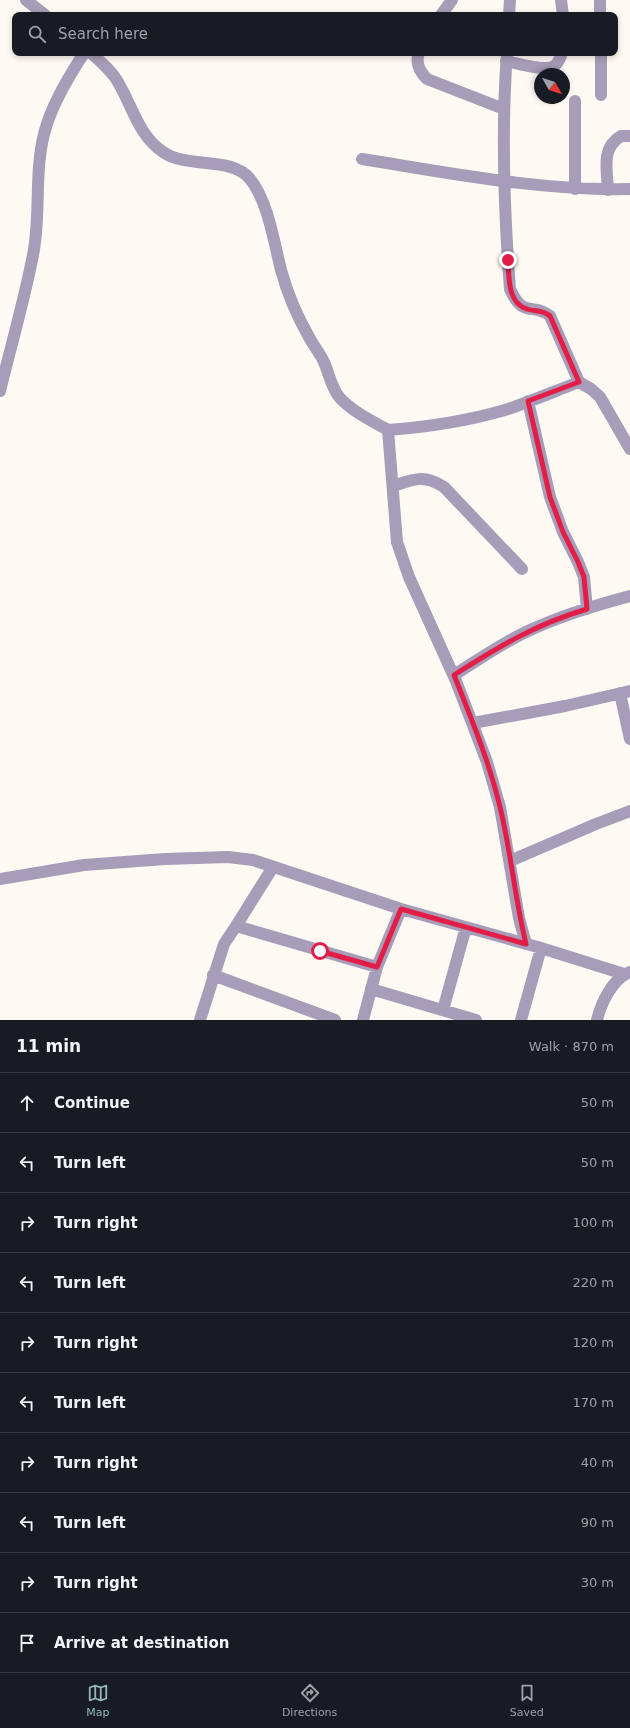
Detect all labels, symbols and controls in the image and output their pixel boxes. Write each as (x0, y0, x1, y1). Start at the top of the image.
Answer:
search box (12, 12, 618, 56)
icon: search (26, 23, 48, 45)
text: Search here (58, 25, 148, 43)
north arrow (534, 68, 570, 104)
route end (499, 251, 517, 269)
route start (311, 942, 329, 960)
text: 11 min (16, 1036, 81, 1056)
text: Walk · 870 m (529, 1039, 614, 1054)
icon: ahead (16, 1092, 38, 1114)
text: Continue (54, 1094, 130, 1112)
text: 50 m (581, 1095, 614, 1110)
icon: left (16, 1152, 38, 1174)
text: Turn left (54, 1154, 126, 1172)
text: 50 m (581, 1155, 614, 1170)
icon: right (16, 1212, 38, 1234)
text: Turn right (54, 1214, 138, 1232)
text: 100 m (572, 1215, 614, 1230)
icon: left (16, 1272, 38, 1294)
text: Turn left (54, 1274, 126, 1292)
text: 220 m (572, 1275, 614, 1290)
icon: right (16, 1332, 38, 1354)
text: Turn right (54, 1334, 138, 1352)
text: 120 m (572, 1335, 614, 1350)
icon: left (16, 1392, 38, 1414)
text: Turn left (54, 1394, 126, 1412)
text: 170 m (572, 1395, 614, 1410)
icon: right (16, 1452, 38, 1474)
text: Turn right (54, 1454, 138, 1472)
text: 40 m (581, 1455, 614, 1470)
icon: left (16, 1512, 38, 1534)
text: Turn left (54, 1514, 126, 1532)
text: 90 m (581, 1515, 614, 1530)
icon: right (16, 1572, 38, 1594)
text: Turn right (54, 1574, 138, 1592)
text: 30 m (581, 1575, 614, 1590)
icon: arrive (16, 1632, 38, 1654)
text: Arrive at destination (54, 1634, 229, 1652)
tab: Map (86, 1682, 109, 1719)
tab: Directions (282, 1682, 337, 1719)
tab: Saved (510, 1682, 544, 1719)

